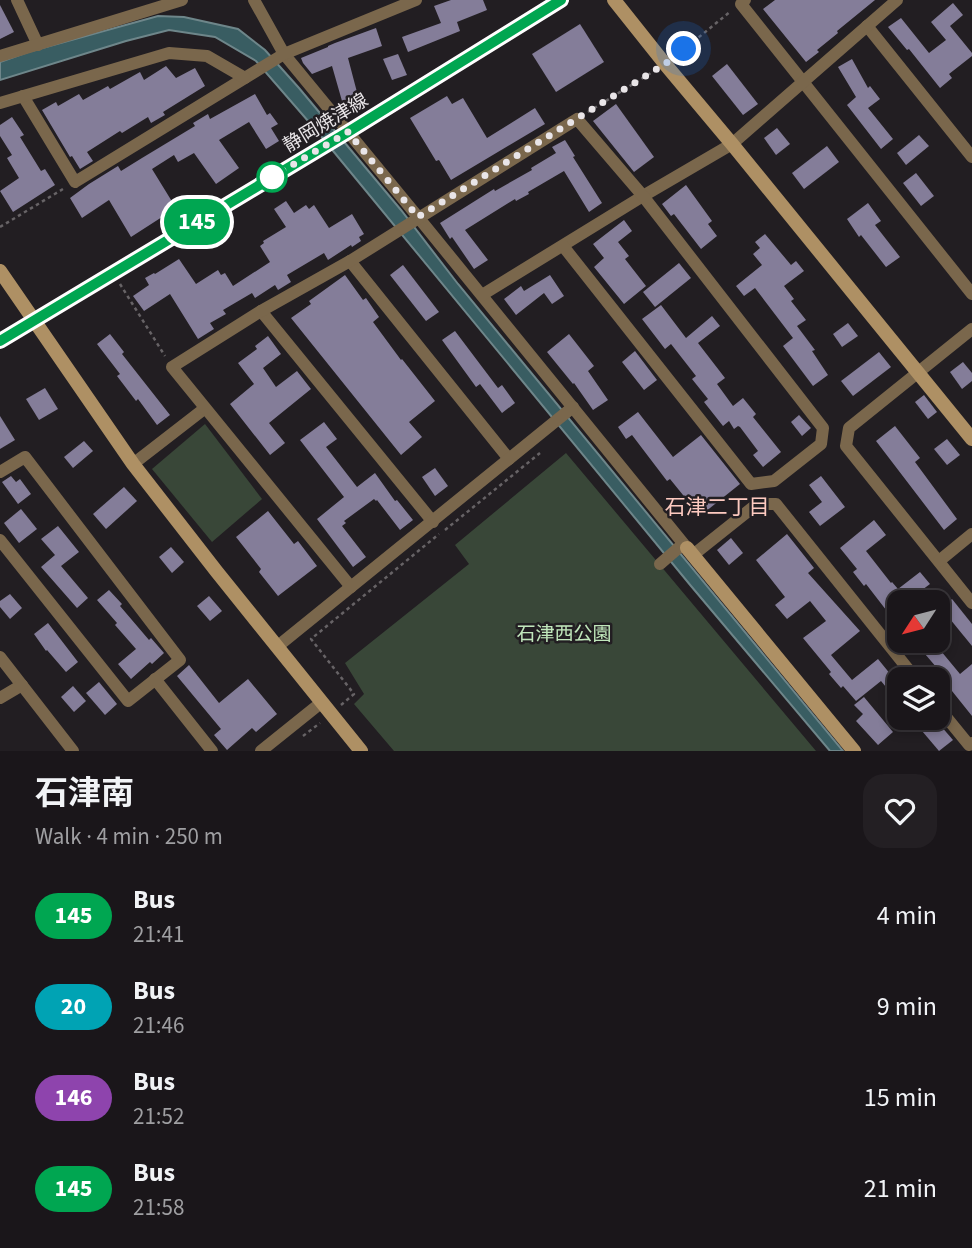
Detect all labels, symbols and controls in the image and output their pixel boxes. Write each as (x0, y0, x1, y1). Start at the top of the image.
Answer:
your location (666, 31, 701, 66)
street label: 静岡焼津線 (278, 87, 373, 159)
unlabelled marker (257, 162, 287, 192)
line badge: 145 (157, 199, 237, 245)
text: 145 (178, 204, 216, 239)
district label: 石津二丁目 (665, 492, 770, 522)
north arrow (887, 590, 950, 653)
map controls (887, 590, 950, 730)
park label: 石津西公園 (516, 621, 612, 648)
button: layers (887, 667, 950, 730)
text: 石津南 (35, 770, 134, 817)
button: heart (863, 774, 937, 848)
text: Walk · 4 min · 250 m (35, 820, 223, 853)
text: Bus (133, 881, 175, 918)
text: 4 min (877, 897, 937, 934)
text: 145 (54, 898, 93, 933)
text: 21:41 (133, 918, 184, 951)
text: Bus (133, 972, 175, 1009)
text: 9 min (877, 988, 937, 1025)
text: 20 (61, 989, 86, 1024)
text: 21:46 (133, 1009, 184, 1042)
text: Bus (133, 1063, 175, 1100)
text: 15 min (864, 1079, 937, 1116)
text: 146 (54, 1080, 93, 1115)
text: 21:52 (133, 1100, 184, 1133)
text: Bus (133, 1154, 175, 1191)
text: 21 min (864, 1170, 937, 1207)
text: 145 (54, 1171, 93, 1206)
text: 21:58 (133, 1191, 184, 1224)

